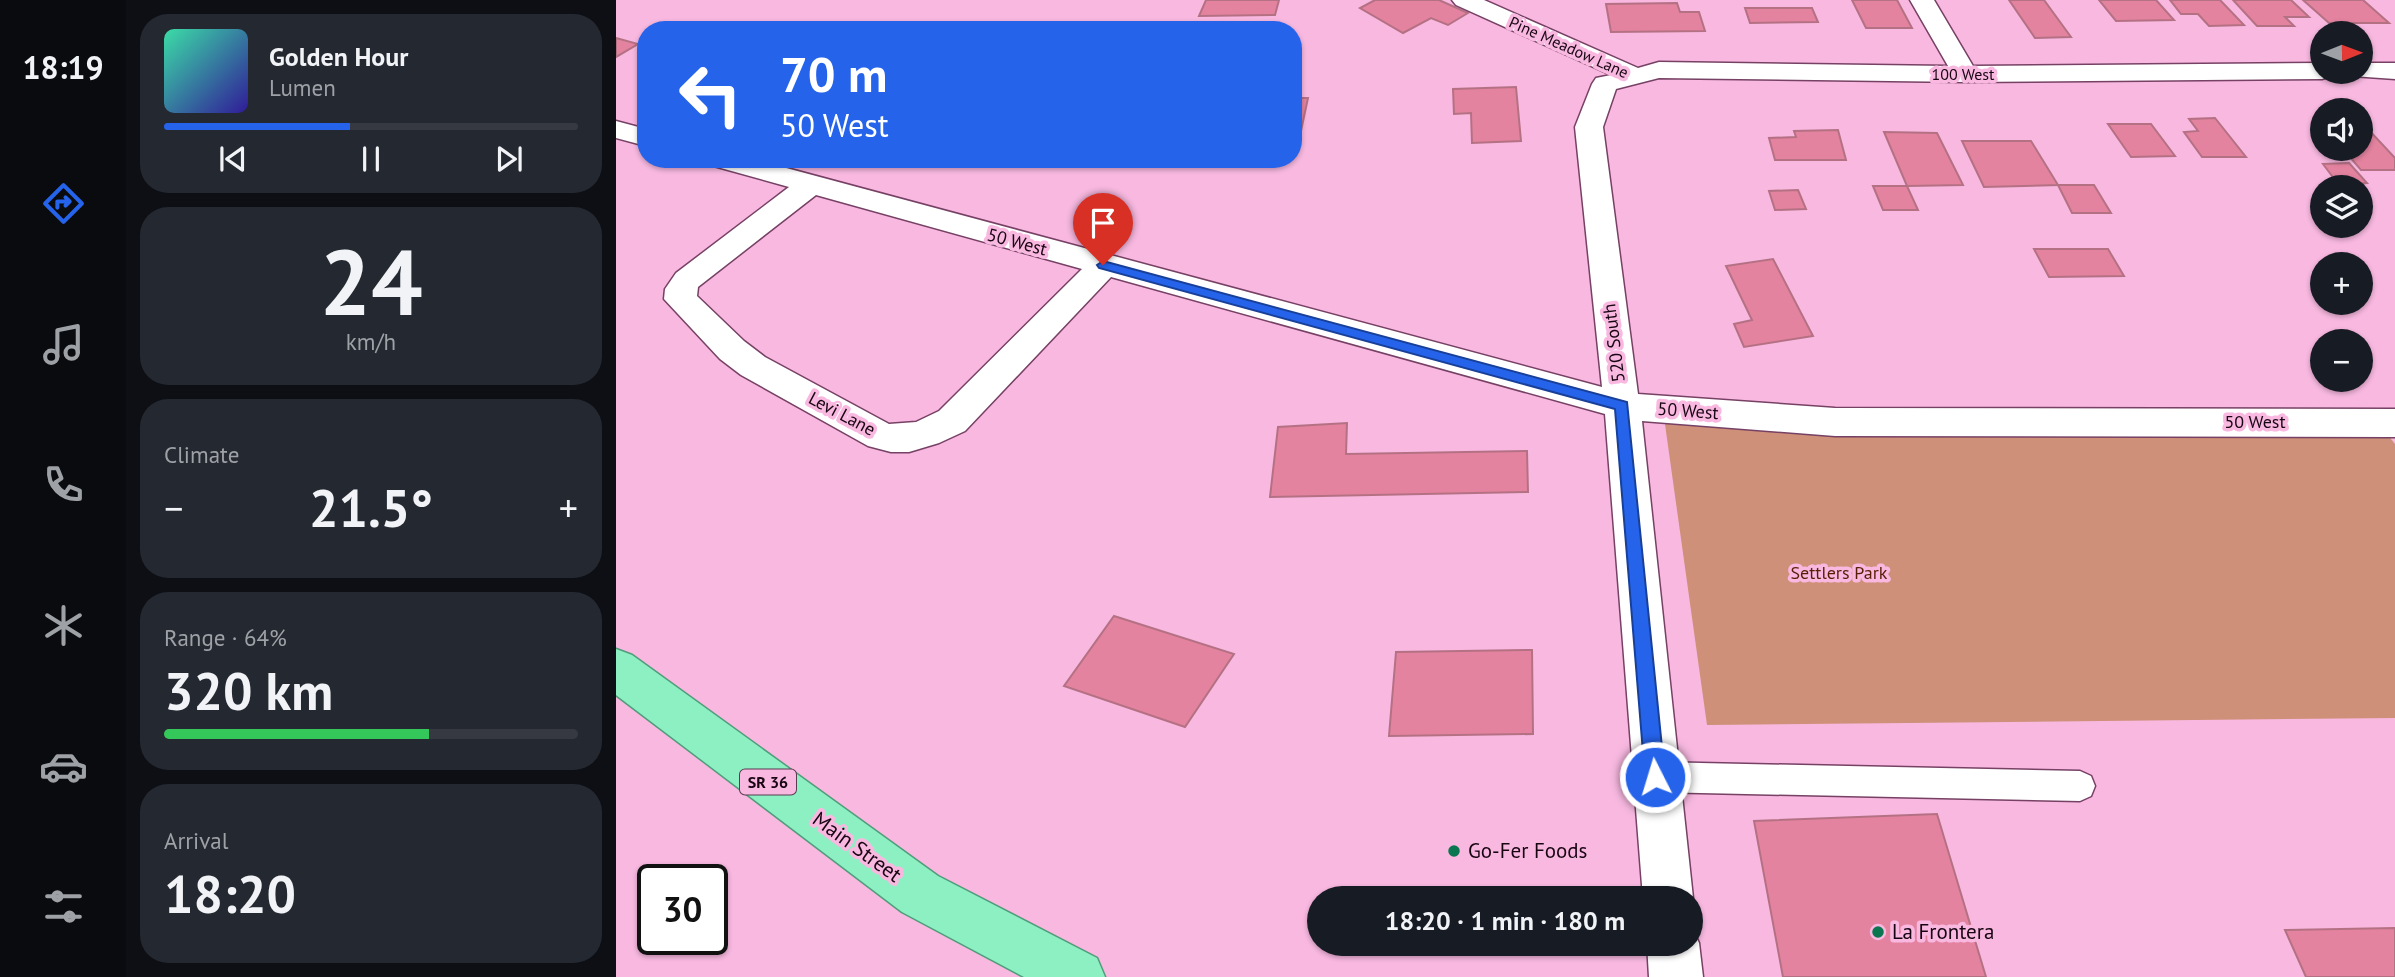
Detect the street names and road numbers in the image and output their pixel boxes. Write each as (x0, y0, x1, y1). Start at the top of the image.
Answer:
street label: Pine Meadow Lane (1506, 12, 1632, 82)
street label: 100 West (1932, 64, 1995, 84)
street label: 50 West (985, 223, 1050, 261)
street label: 520 South (1597, 302, 1630, 384)
street label: Levi Lane (805, 386, 879, 441)
street label: 50 West (1657, 397, 1719, 424)
street label: 50 West (2224, 410, 2286, 433)
road number: SR 36 (740, 769, 796, 794)
street label: Main Street (808, 805, 907, 888)

